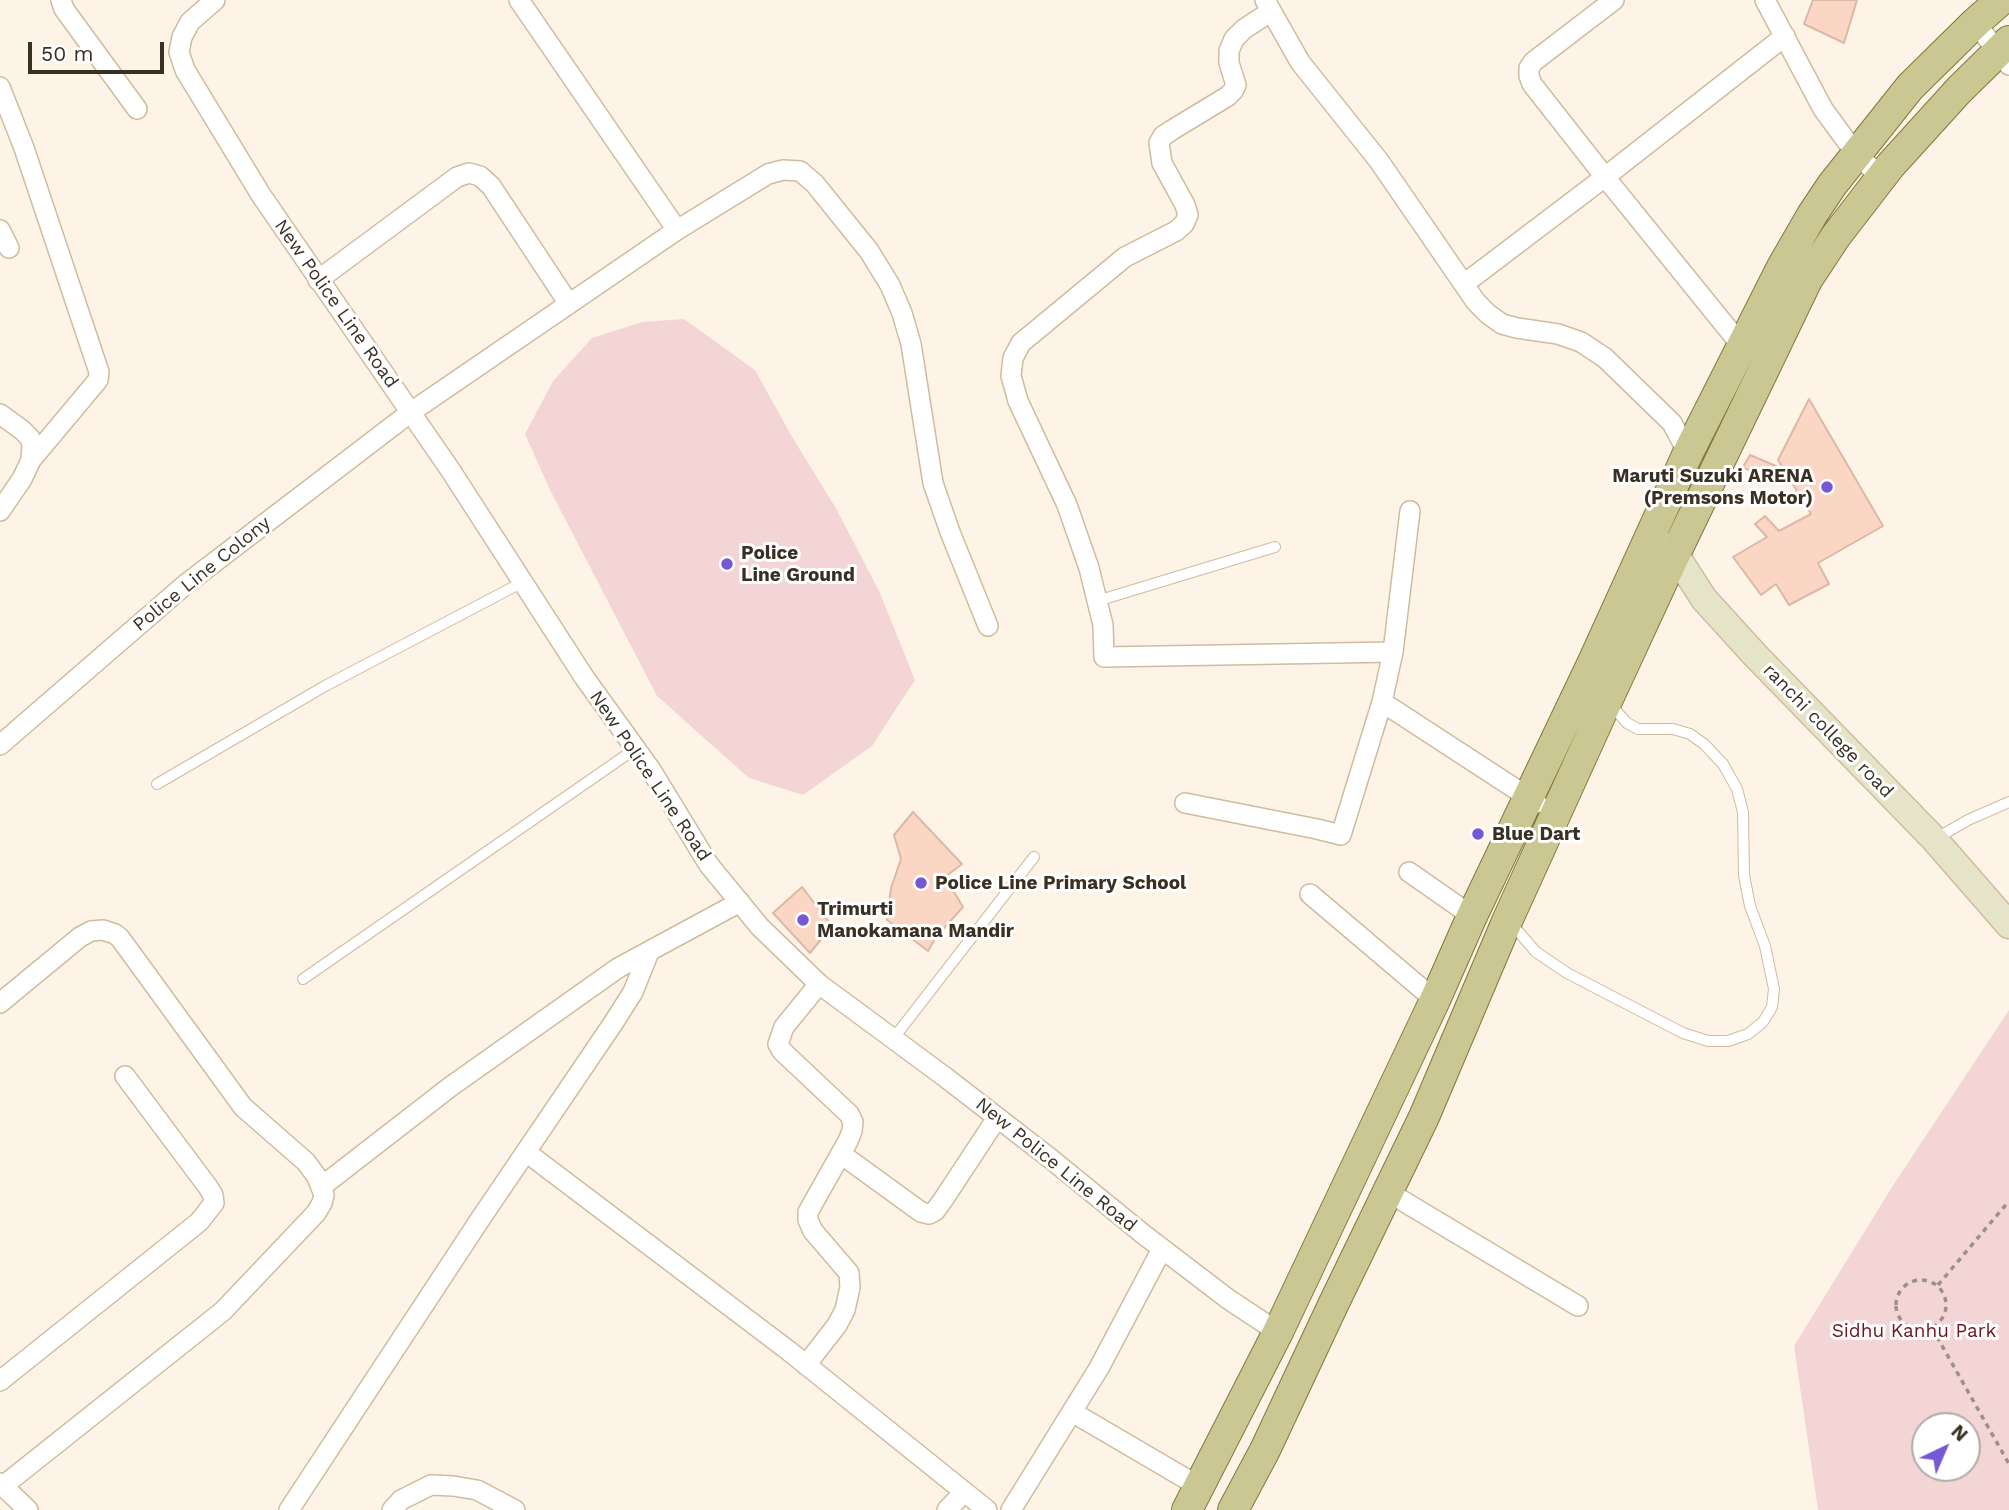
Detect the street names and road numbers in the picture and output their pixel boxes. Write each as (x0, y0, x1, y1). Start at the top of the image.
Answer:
street label: New Police Line Road (269, 215, 403, 393)
street label: Police Line Colony (129, 512, 275, 636)
street label: ranchi college road (1758, 659, 1898, 803)
street label: New Police Line Road (584, 686, 716, 866)
street label: New Police Line Road (971, 1093, 1141, 1237)

